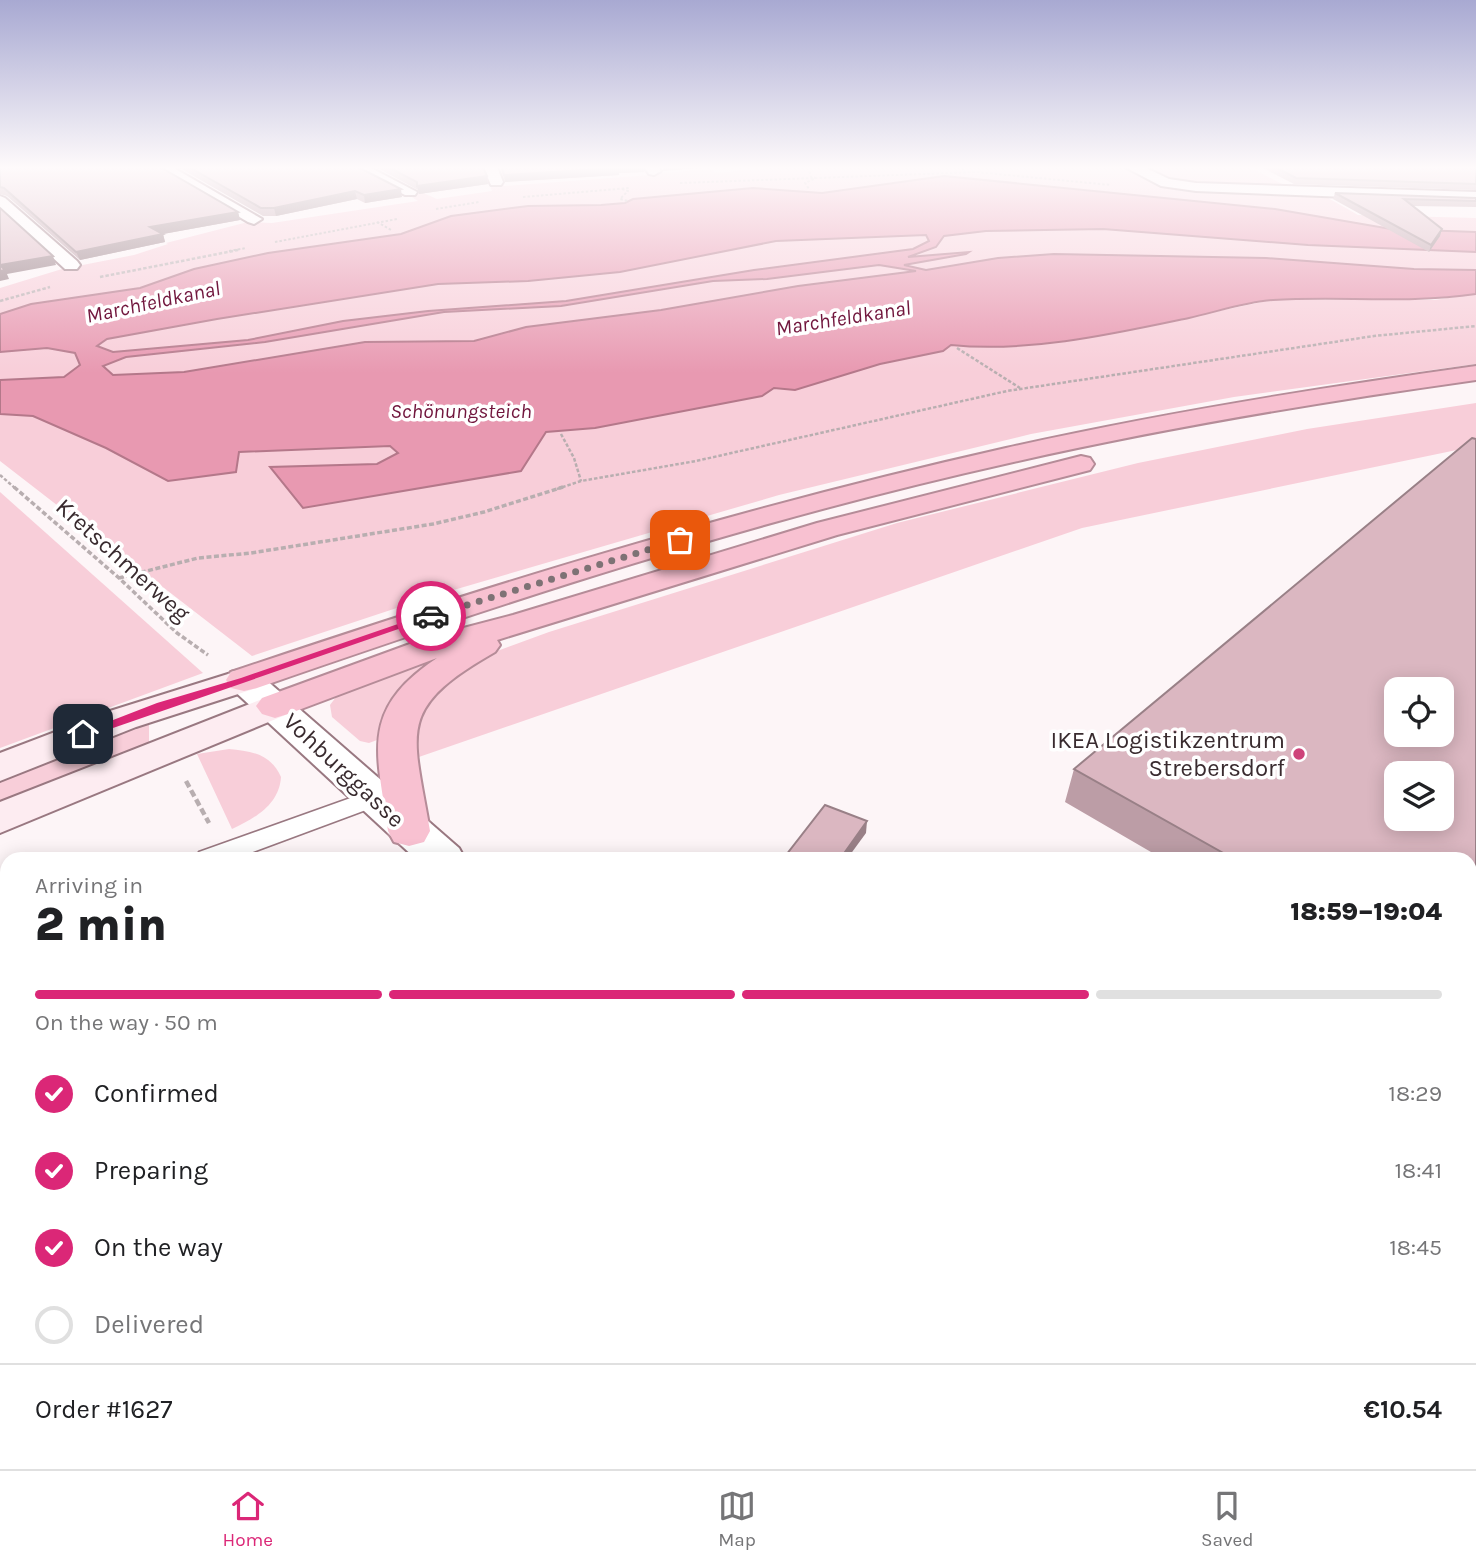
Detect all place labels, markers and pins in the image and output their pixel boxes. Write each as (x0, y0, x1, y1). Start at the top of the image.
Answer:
pin (650, 510, 710, 570)
pin (53, 704, 113, 764)
place label: IKEA Logistikzentrum Strebersdorf (1050, 726, 1286, 782)
marker: IKEA Logistikzentrum Strebersdorf (1291, 746, 1307, 762)

